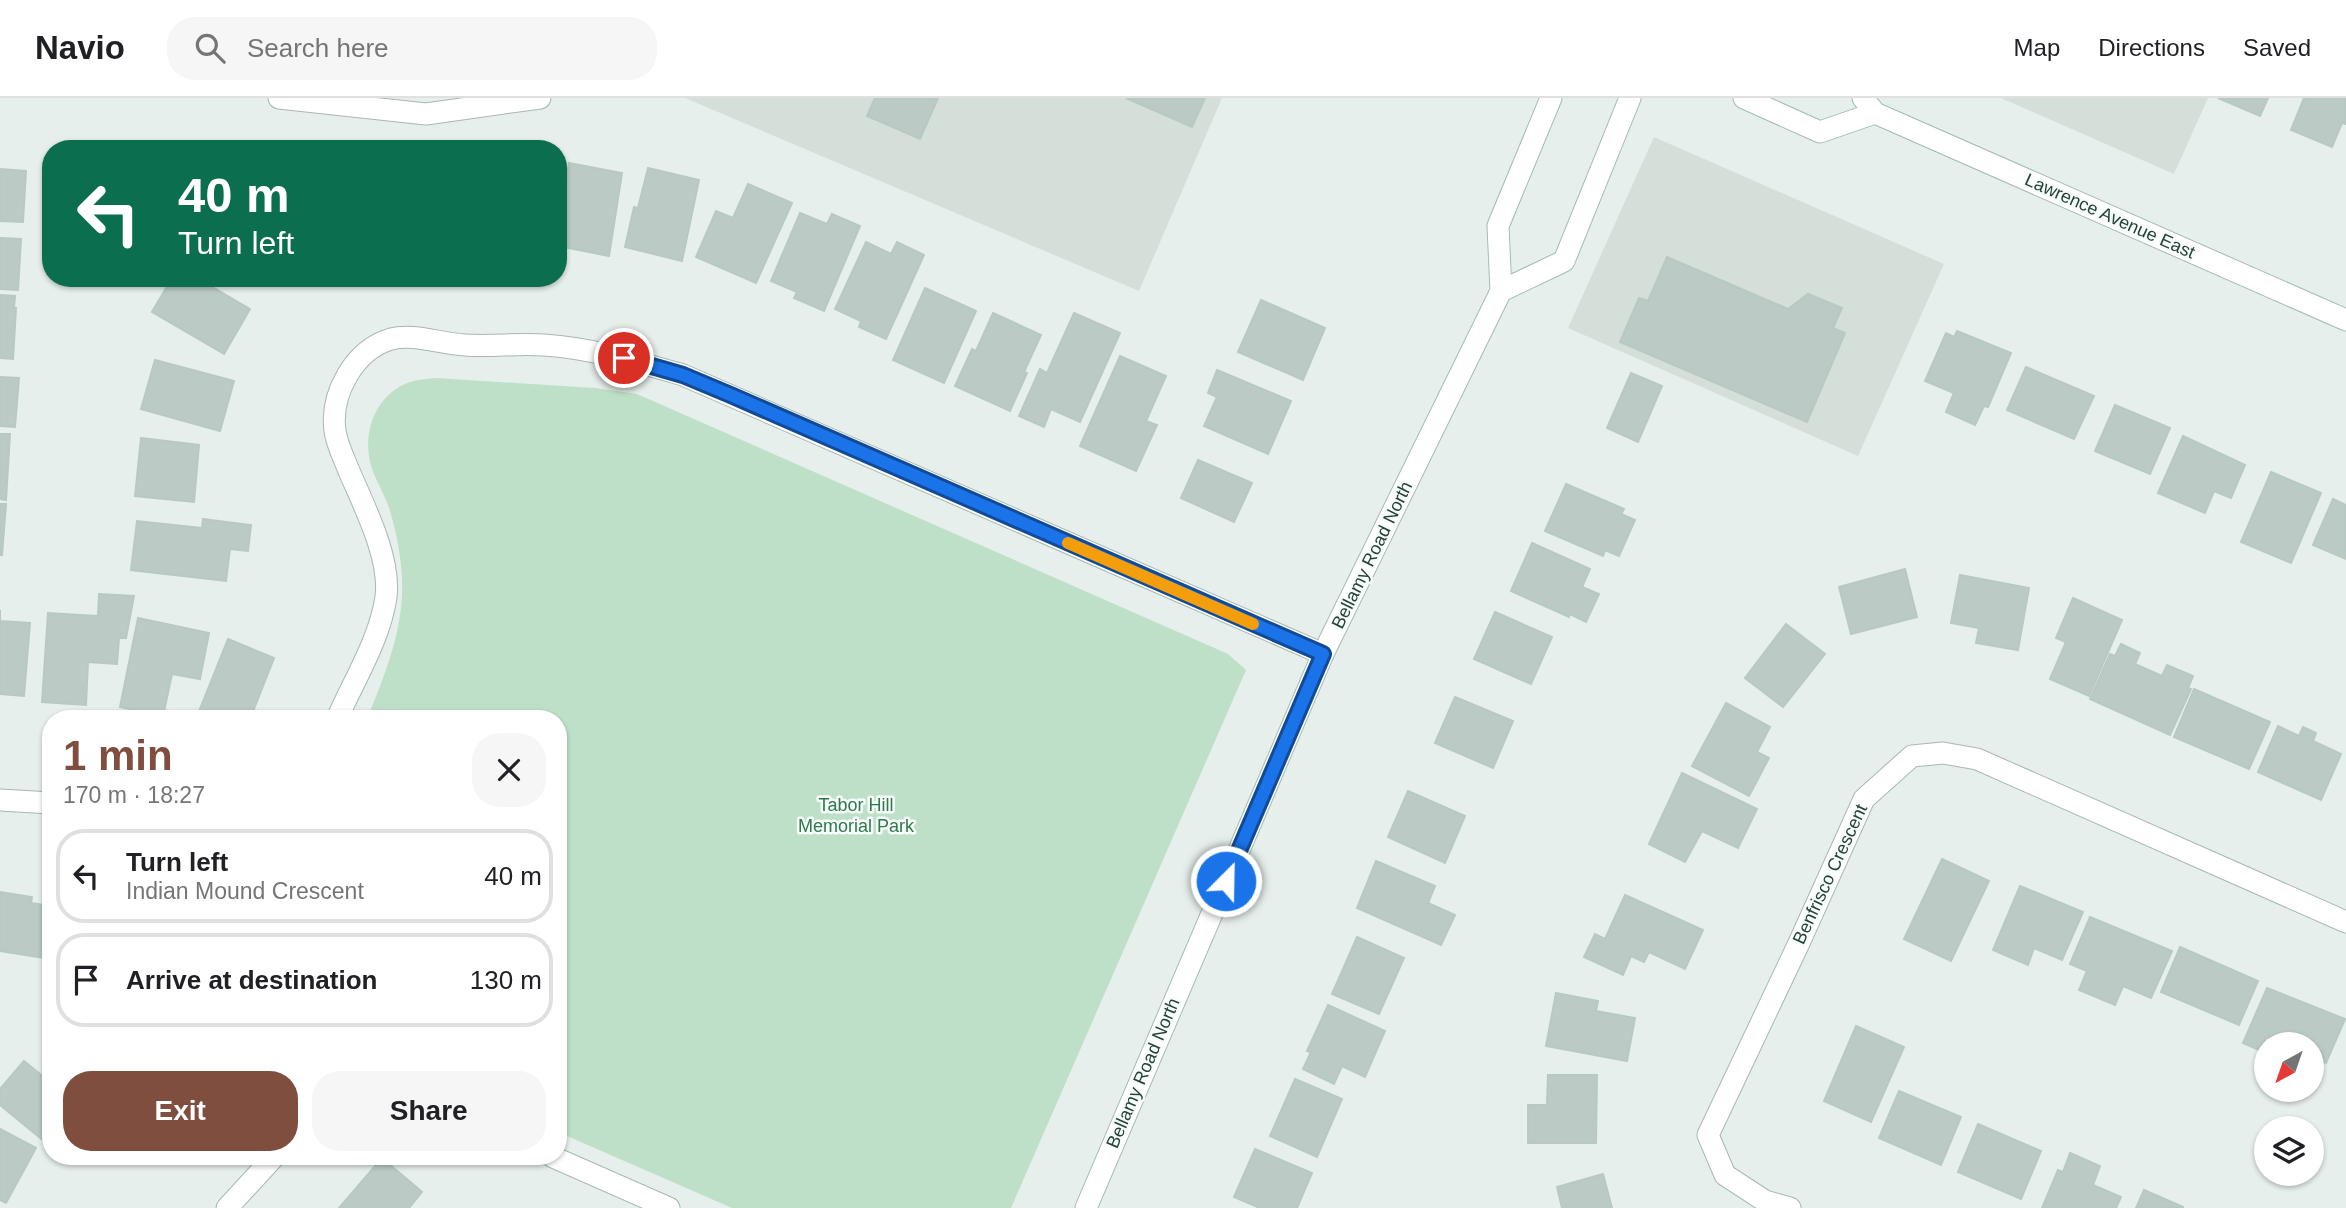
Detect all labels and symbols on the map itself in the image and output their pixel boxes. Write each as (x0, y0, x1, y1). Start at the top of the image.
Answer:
street label: Lawrence Avenue East (2022, 169, 2198, 263)
pin (594, 328, 654, 388)
street label: Bellamy Road North (1328, 478, 1416, 632)
park label: Tabor Hill Memorial Park (798, 795, 915, 836)
street label: Benfrisco Crescent (1789, 801, 1871, 947)
position arrow (1189, 844, 1263, 918)
street label: Bellamy Road North (1102, 995, 1184, 1151)
north arrow (2254, 1032, 2324, 1102)

